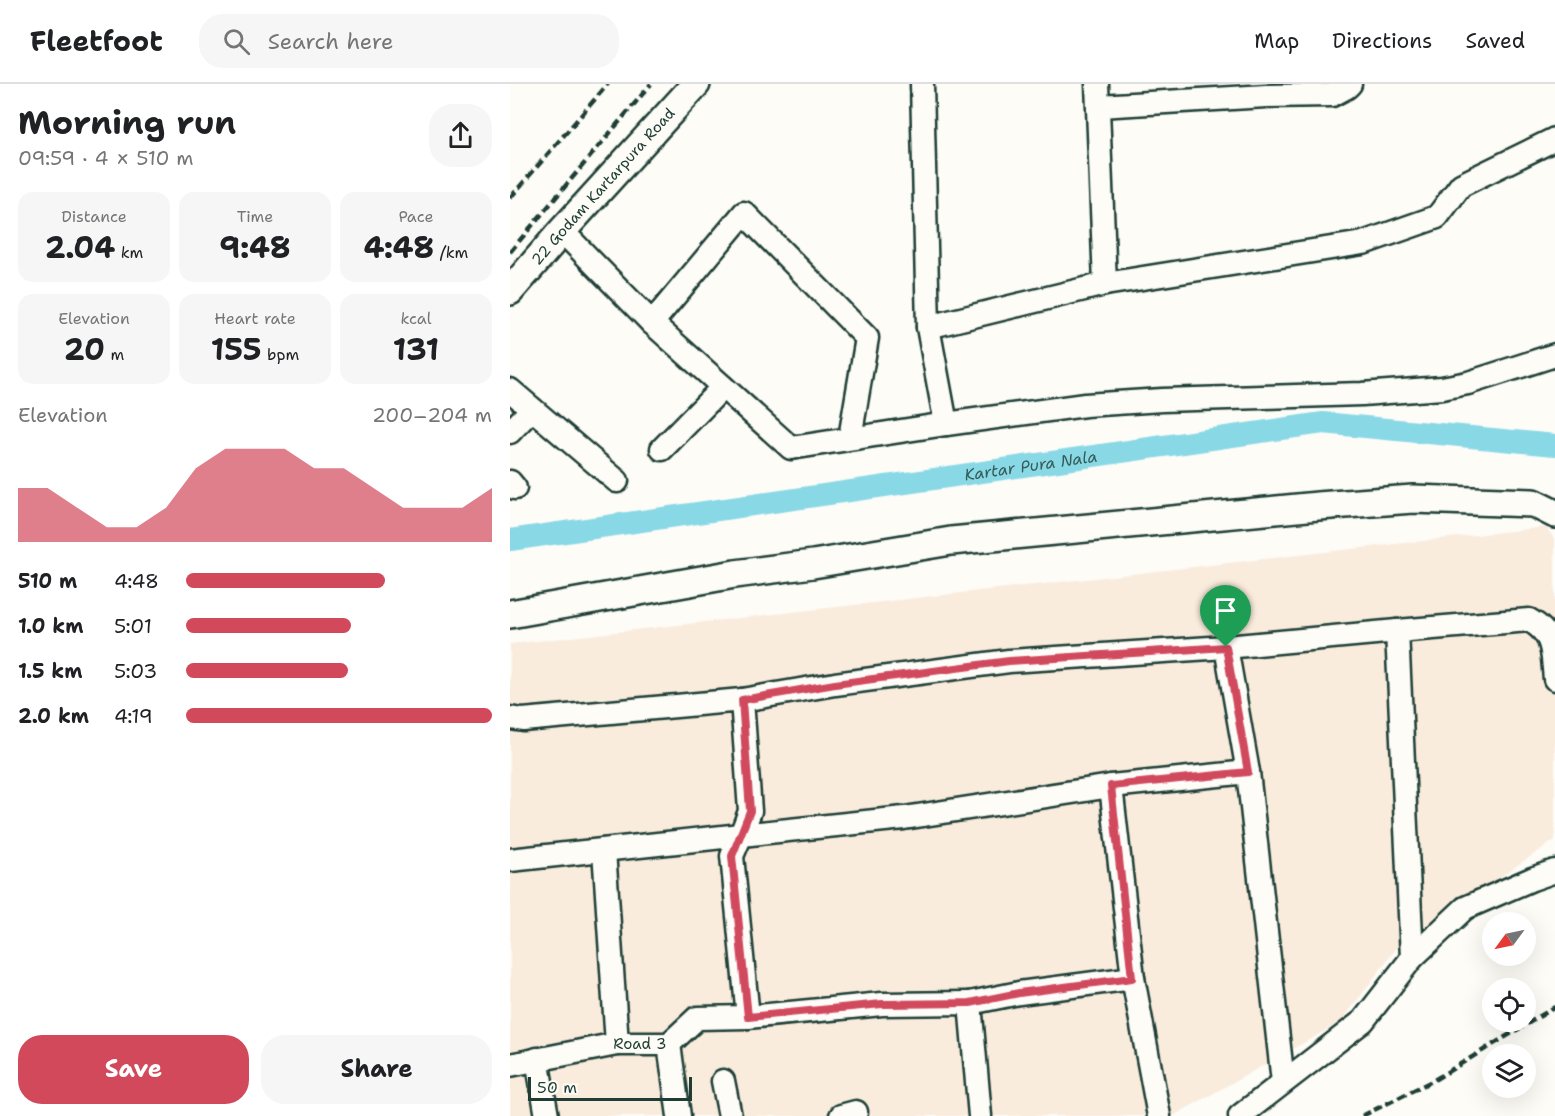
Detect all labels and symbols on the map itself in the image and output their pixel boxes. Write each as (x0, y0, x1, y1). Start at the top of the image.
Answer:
street label: 22 Godam Kartarpura Road (527, 103, 680, 269)
water label: Kartar Pura Nala (963, 446, 1099, 486)
pin (1200, 585, 1251, 647)
north arrow (1482, 912, 1536, 966)
street label: Road 3 (613, 1034, 667, 1054)
scale bar (528, 1074, 692, 1102)

